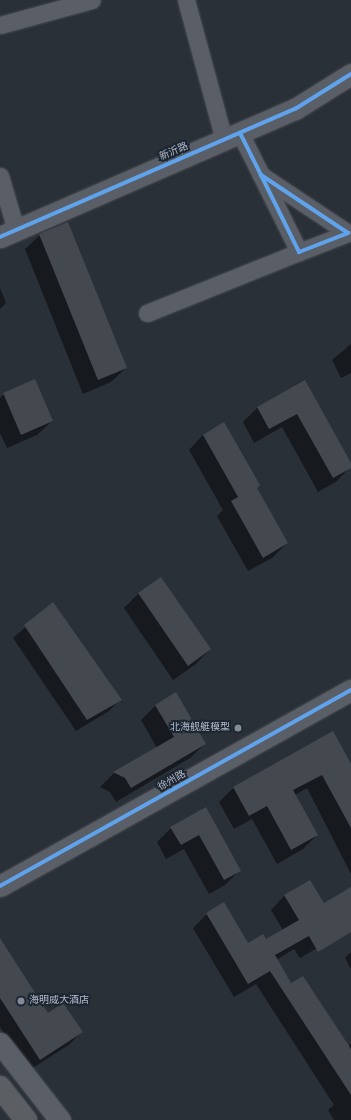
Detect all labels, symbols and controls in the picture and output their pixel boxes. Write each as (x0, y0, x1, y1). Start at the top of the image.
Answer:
street label: 新沂路 (158, 141, 190, 163)
place label: 北海舰艇模型 (170, 722, 230, 734)
marker: 北海舰艇模型 (233, 723, 243, 733)
street label: 徐州路 (156, 768, 188, 794)
place label: 海明威大酒店 (29, 995, 89, 1007)
marker: 海明威大酒店 (16, 996, 26, 1006)

